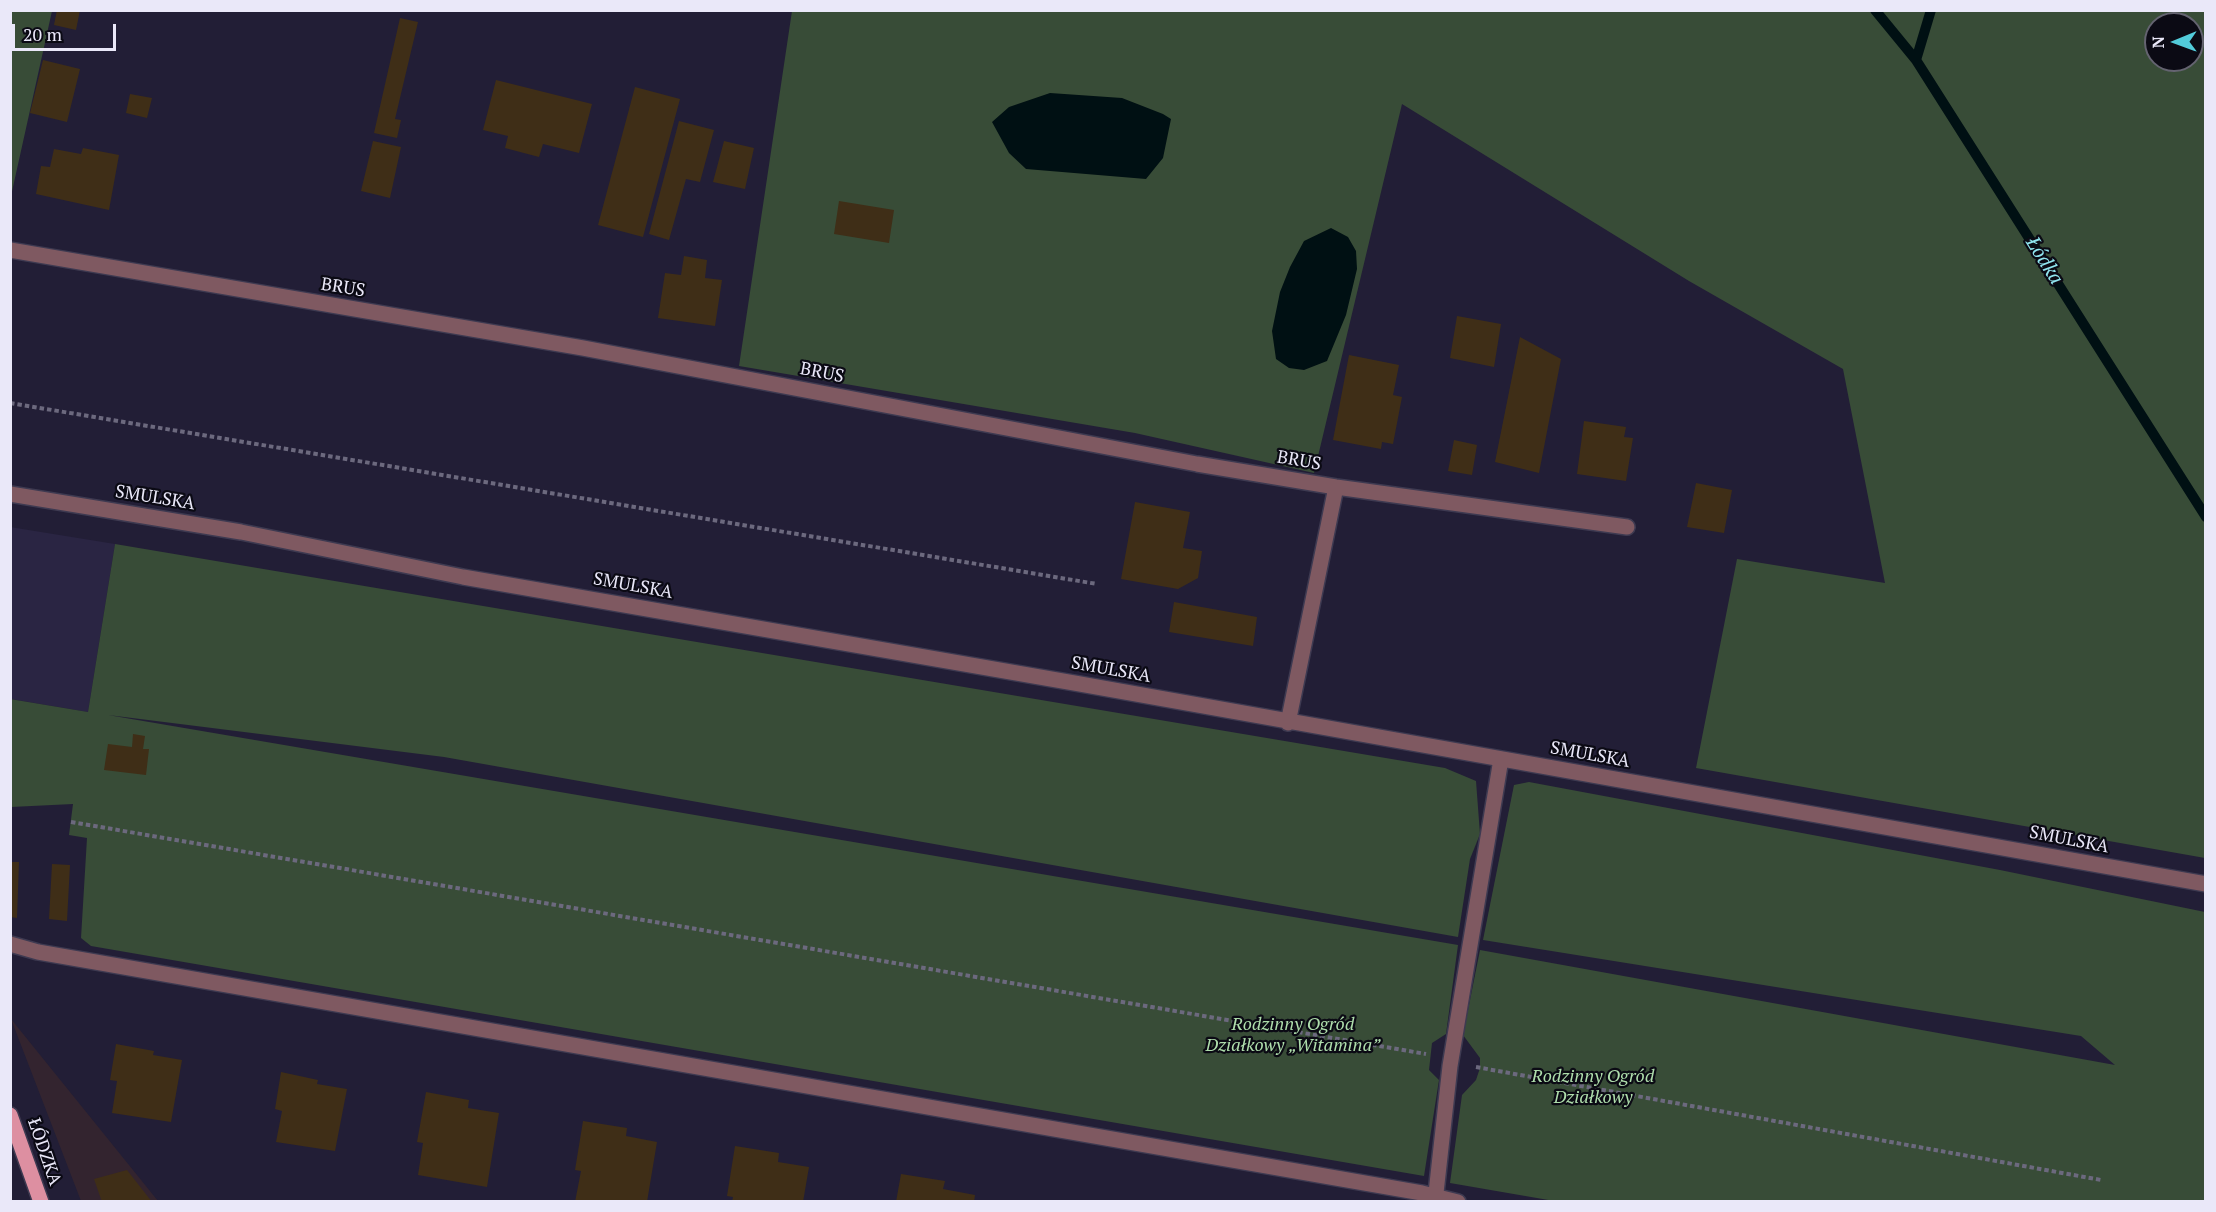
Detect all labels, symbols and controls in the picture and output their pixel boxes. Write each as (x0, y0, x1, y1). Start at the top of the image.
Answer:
scale bar (15, 12, 118, 50)
north arrow (2144, 12, 2204, 72)
text: 20 m (23, 22, 62, 46)
text: N (2147, 36, 2169, 49)
water label: Łódka (2020, 233, 2068, 289)
street label: BRUS (319, 274, 367, 302)
street label: BRUS (798, 358, 846, 388)
street label: BRUS (1275, 447, 1323, 475)
street label: SMULSKA (114, 481, 196, 515)
street label: SMULSKA (592, 568, 674, 604)
street label: SMULSKA (1070, 652, 1152, 688)
street label: SMULSKA (1549, 737, 1631, 773)
street label: SMULSKA (2027, 822, 2111, 858)
park label: Rodzinny Ogród Działkowy „Witamina” (1206, 1014, 1380, 1056)
park label: Rodzinny Ogród Działkowy (1532, 1066, 1654, 1108)
street label: ŁÓDZKA (22, 1116, 66, 1188)

